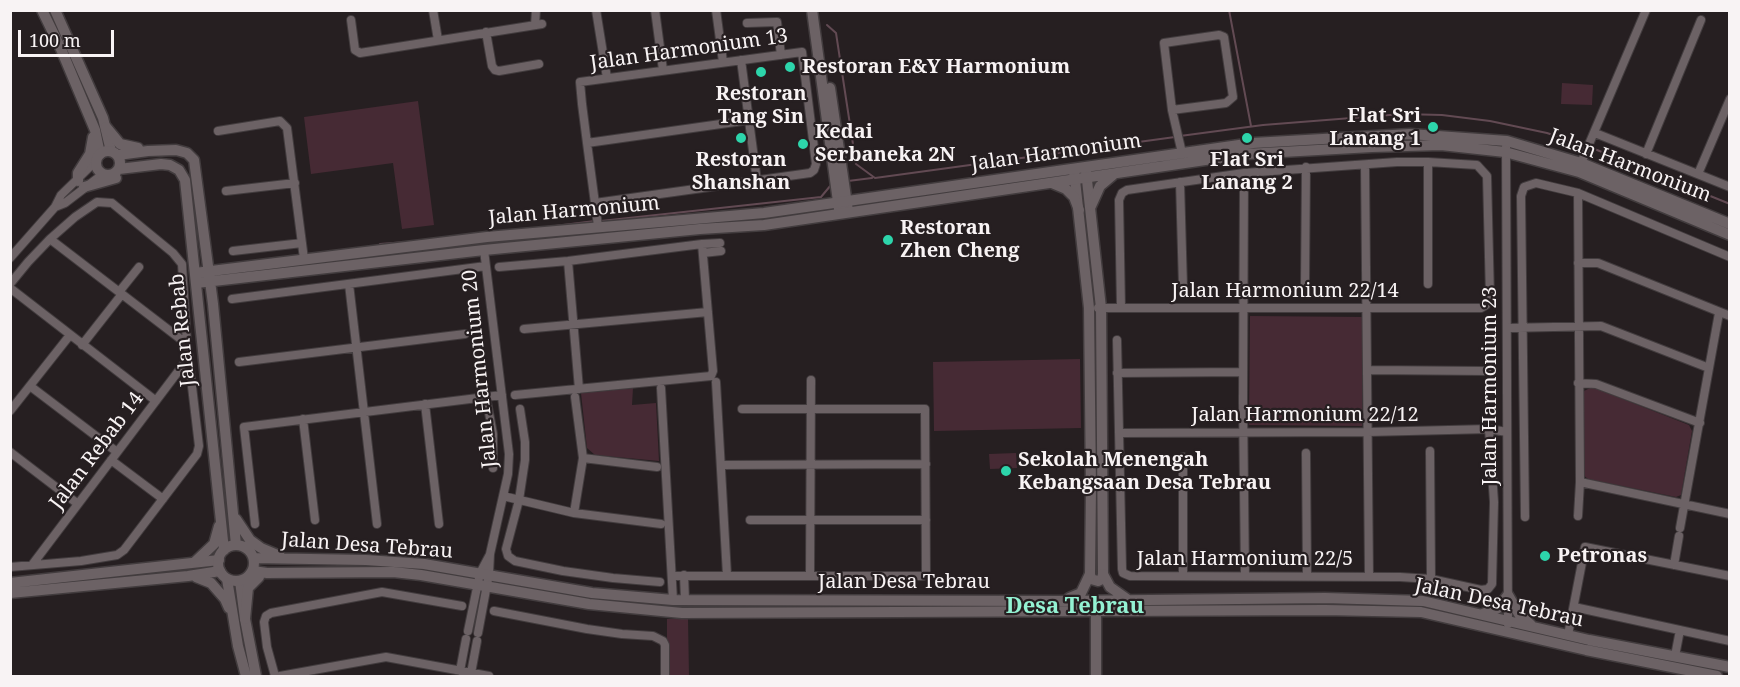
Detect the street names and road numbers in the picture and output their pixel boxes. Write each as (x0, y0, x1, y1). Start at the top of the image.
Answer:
street label: Jalan Harmonium 13 (589, 24, 789, 76)
street label: Jalan Harmonium (1545, 124, 1715, 208)
street label: Jalan Harmonium (969, 129, 1143, 177)
street label: Jalan Harmonium (487, 192, 661, 230)
street label: Jalan Harmonium 20 (458, 269, 502, 469)
street label: Jalan Rebab (165, 272, 201, 388)
street label: Jalan Harmonium 22/14 (1171, 279, 1399, 303)
street label: Jalan Harmonium 23 (1478, 286, 1502, 486)
street label: Jalan Rebab 14 (45, 387, 149, 515)
street label: Jalan Harmonium 22/12 (1191, 403, 1419, 427)
street label: Jalan Desa Tebrau (280, 528, 454, 564)
street label: Jalan Harmonium 22/5 (1137, 547, 1353, 571)
street label: Jalan Desa Tebrau (818, 570, 990, 594)
street label: Jalan Desa Tebrau (1412, 573, 1586, 633)

